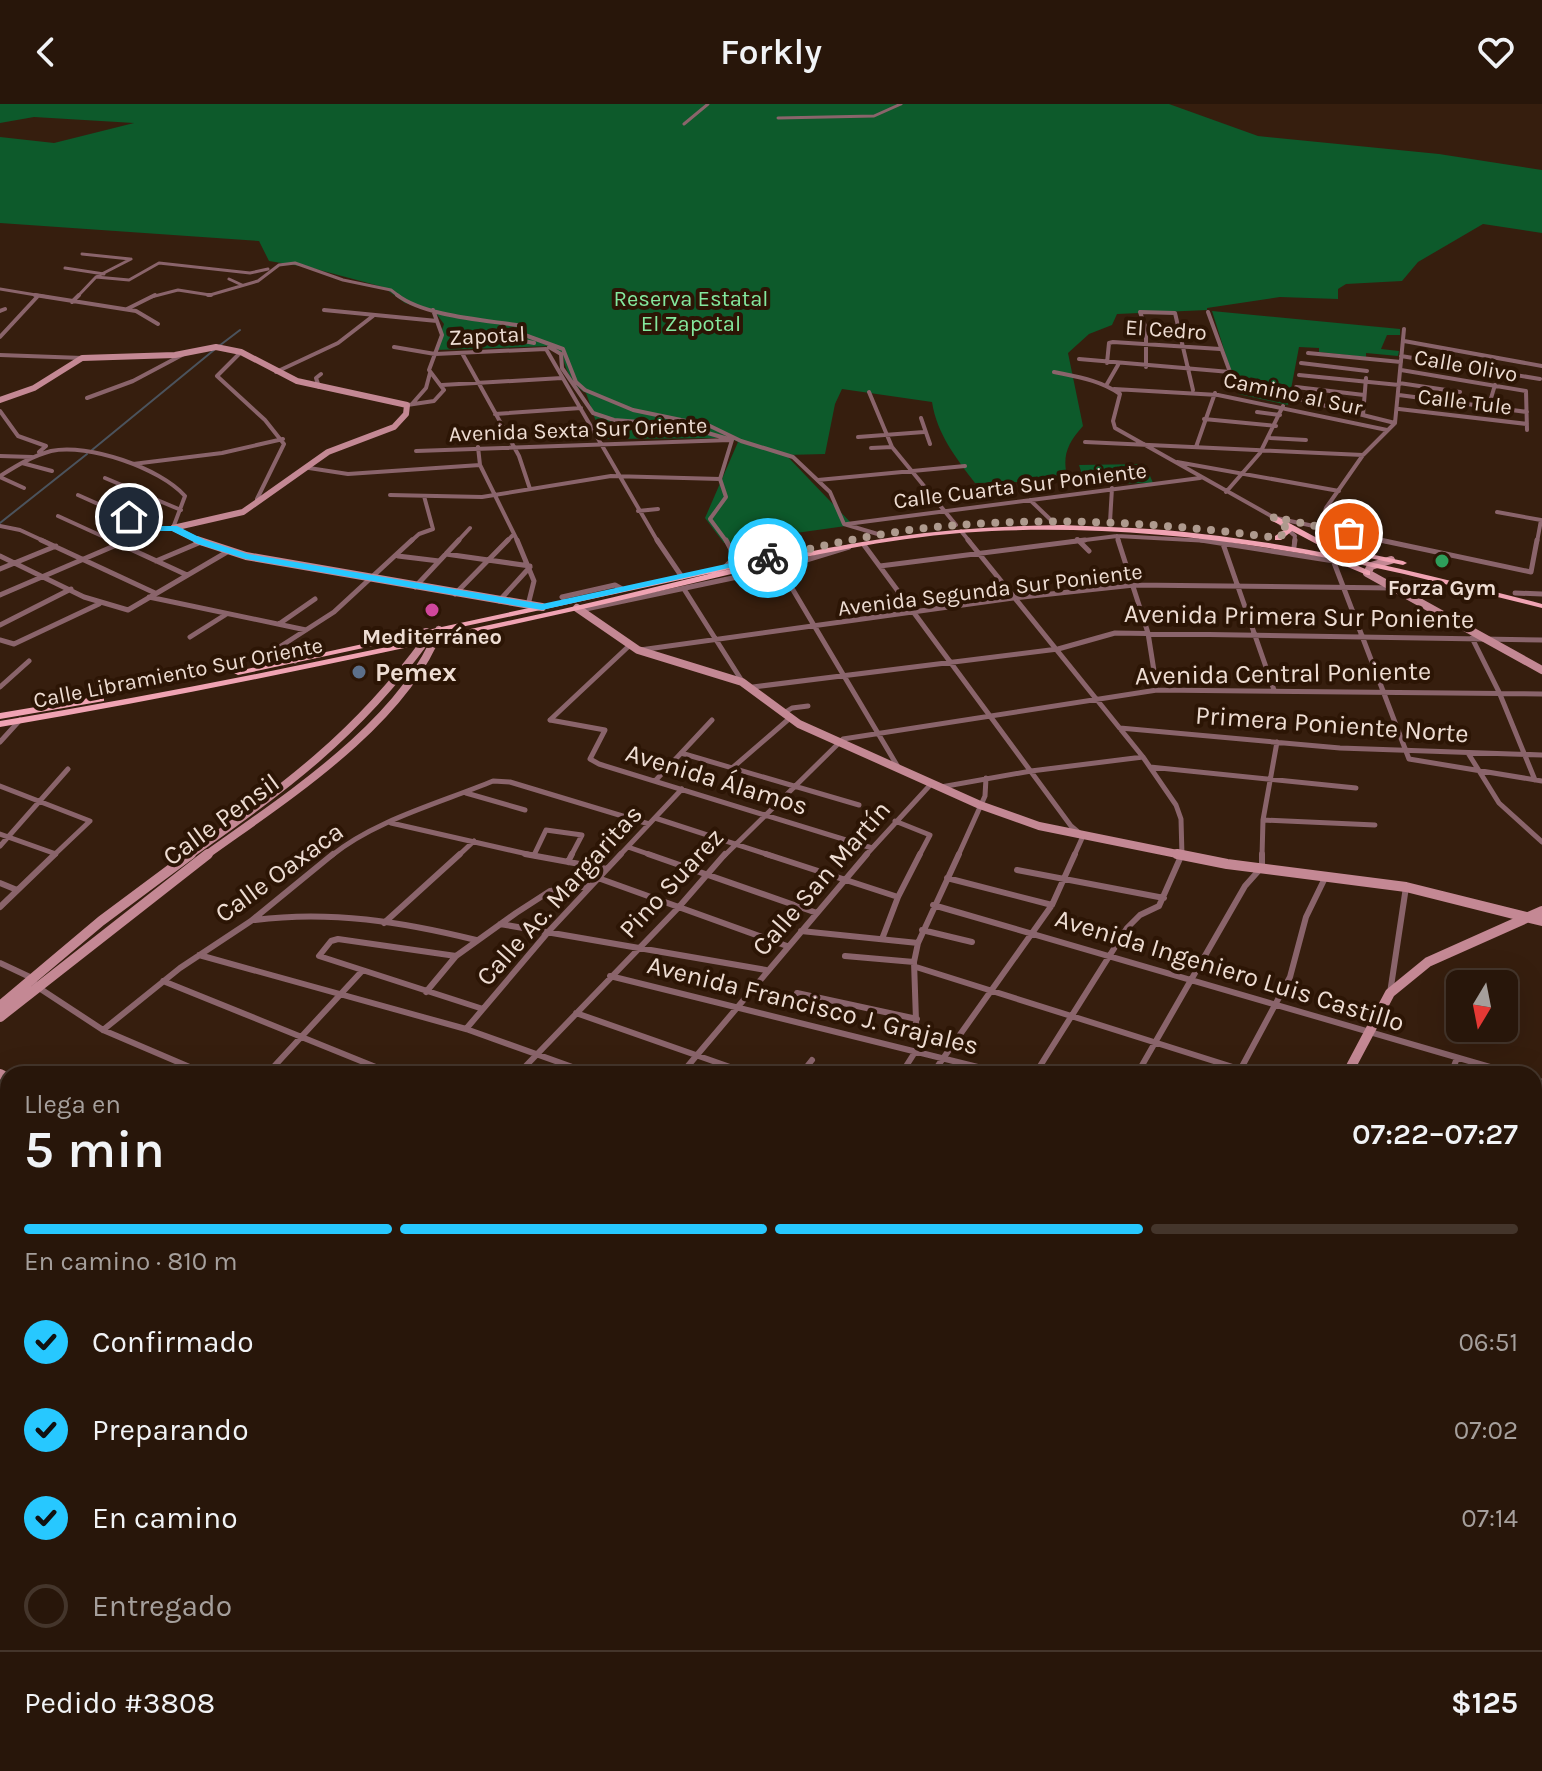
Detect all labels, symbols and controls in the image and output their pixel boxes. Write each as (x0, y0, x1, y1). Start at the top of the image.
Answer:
icon: back (24, 30, 68, 74)
icon: heart (1474, 30, 1518, 74)
text: Forkly (720, 31, 822, 73)
park label: Reserva Estatal El Zapotal (614, 286, 768, 337)
street label: El Cedro (1124, 314, 1208, 346)
street label: Zapotal (448, 321, 526, 351)
street label: Calle Olivo (1412, 344, 1520, 388)
street label: Camino al Sur (1221, 367, 1365, 421)
street label: Calle Tule (1416, 383, 1513, 421)
street label: Avenida Sexta Sur Oriente (448, 412, 708, 448)
street label: Calle Cuarta Sur Poniente (892, 458, 1148, 514)
pin (95, 483, 163, 551)
icon: home (107, 495, 151, 539)
pin (1315, 499, 1383, 567)
icon: bag (1327, 511, 1371, 555)
courier (728, 518, 808, 598)
icon: bike (746, 536, 790, 580)
marker: Forza Gym (1433, 552, 1451, 570)
street label: Avenida Segunda Sur Poniente (836, 558, 1144, 622)
place label: Forza Gym (1388, 575, 1496, 601)
street label: Avenida Primera Sur Poniente (1124, 598, 1474, 635)
marker: Mediterráneo (423, 601, 441, 619)
place label: Mediterráneo (362, 624, 502, 650)
street label: Calle Libramiento Sur Oriente (31, 632, 325, 714)
street label: Avenida Central Poniente (1135, 655, 1431, 692)
place label: Pemex (375, 657, 457, 688)
marker: Pemex (350, 663, 368, 681)
street label: Primera Poniente Norte (1194, 699, 1470, 750)
street label: Avenida Álamos (622, 736, 812, 822)
street label: Calle Pensil (157, 767, 286, 872)
street label: Calle San Martín (746, 795, 897, 962)
street label: Calle Ac. Margaritas (470, 798, 649, 992)
street label: Calle Oaxaca (209, 816, 349, 929)
street label: Pino Suarez (613, 822, 730, 945)
street label: Avenida Ingeniero Luis Castillo (1052, 903, 1408, 1038)
street label: Avenida Francisco J. Grajales (644, 949, 982, 1062)
north arrow (1446, 970, 1518, 1042)
map controls (1446, 970, 1518, 1042)
text: Llega en (24, 1089, 121, 1120)
text: 07:22–07:27 (1352, 1116, 1518, 1152)
text: 5 min (24, 1119, 165, 1180)
text: En camino · 810 m (24, 1246, 238, 1277)
icon: check (24, 1320, 68, 1364)
text: Confirmado (92, 1324, 254, 1360)
text: 06:51 (1458, 1327, 1518, 1358)
icon: check (24, 1408, 68, 1452)
text: Preparando (92, 1412, 249, 1448)
text: 07:02 (1454, 1415, 1518, 1446)
icon: check (24, 1496, 68, 1540)
text: En camino (92, 1500, 238, 1536)
text: 07:14 (1461, 1503, 1518, 1534)
text: Entregado (92, 1588, 232, 1624)
text: Pedido #3808 (24, 1685, 215, 1721)
text: $125 (1451, 1685, 1518, 1721)

